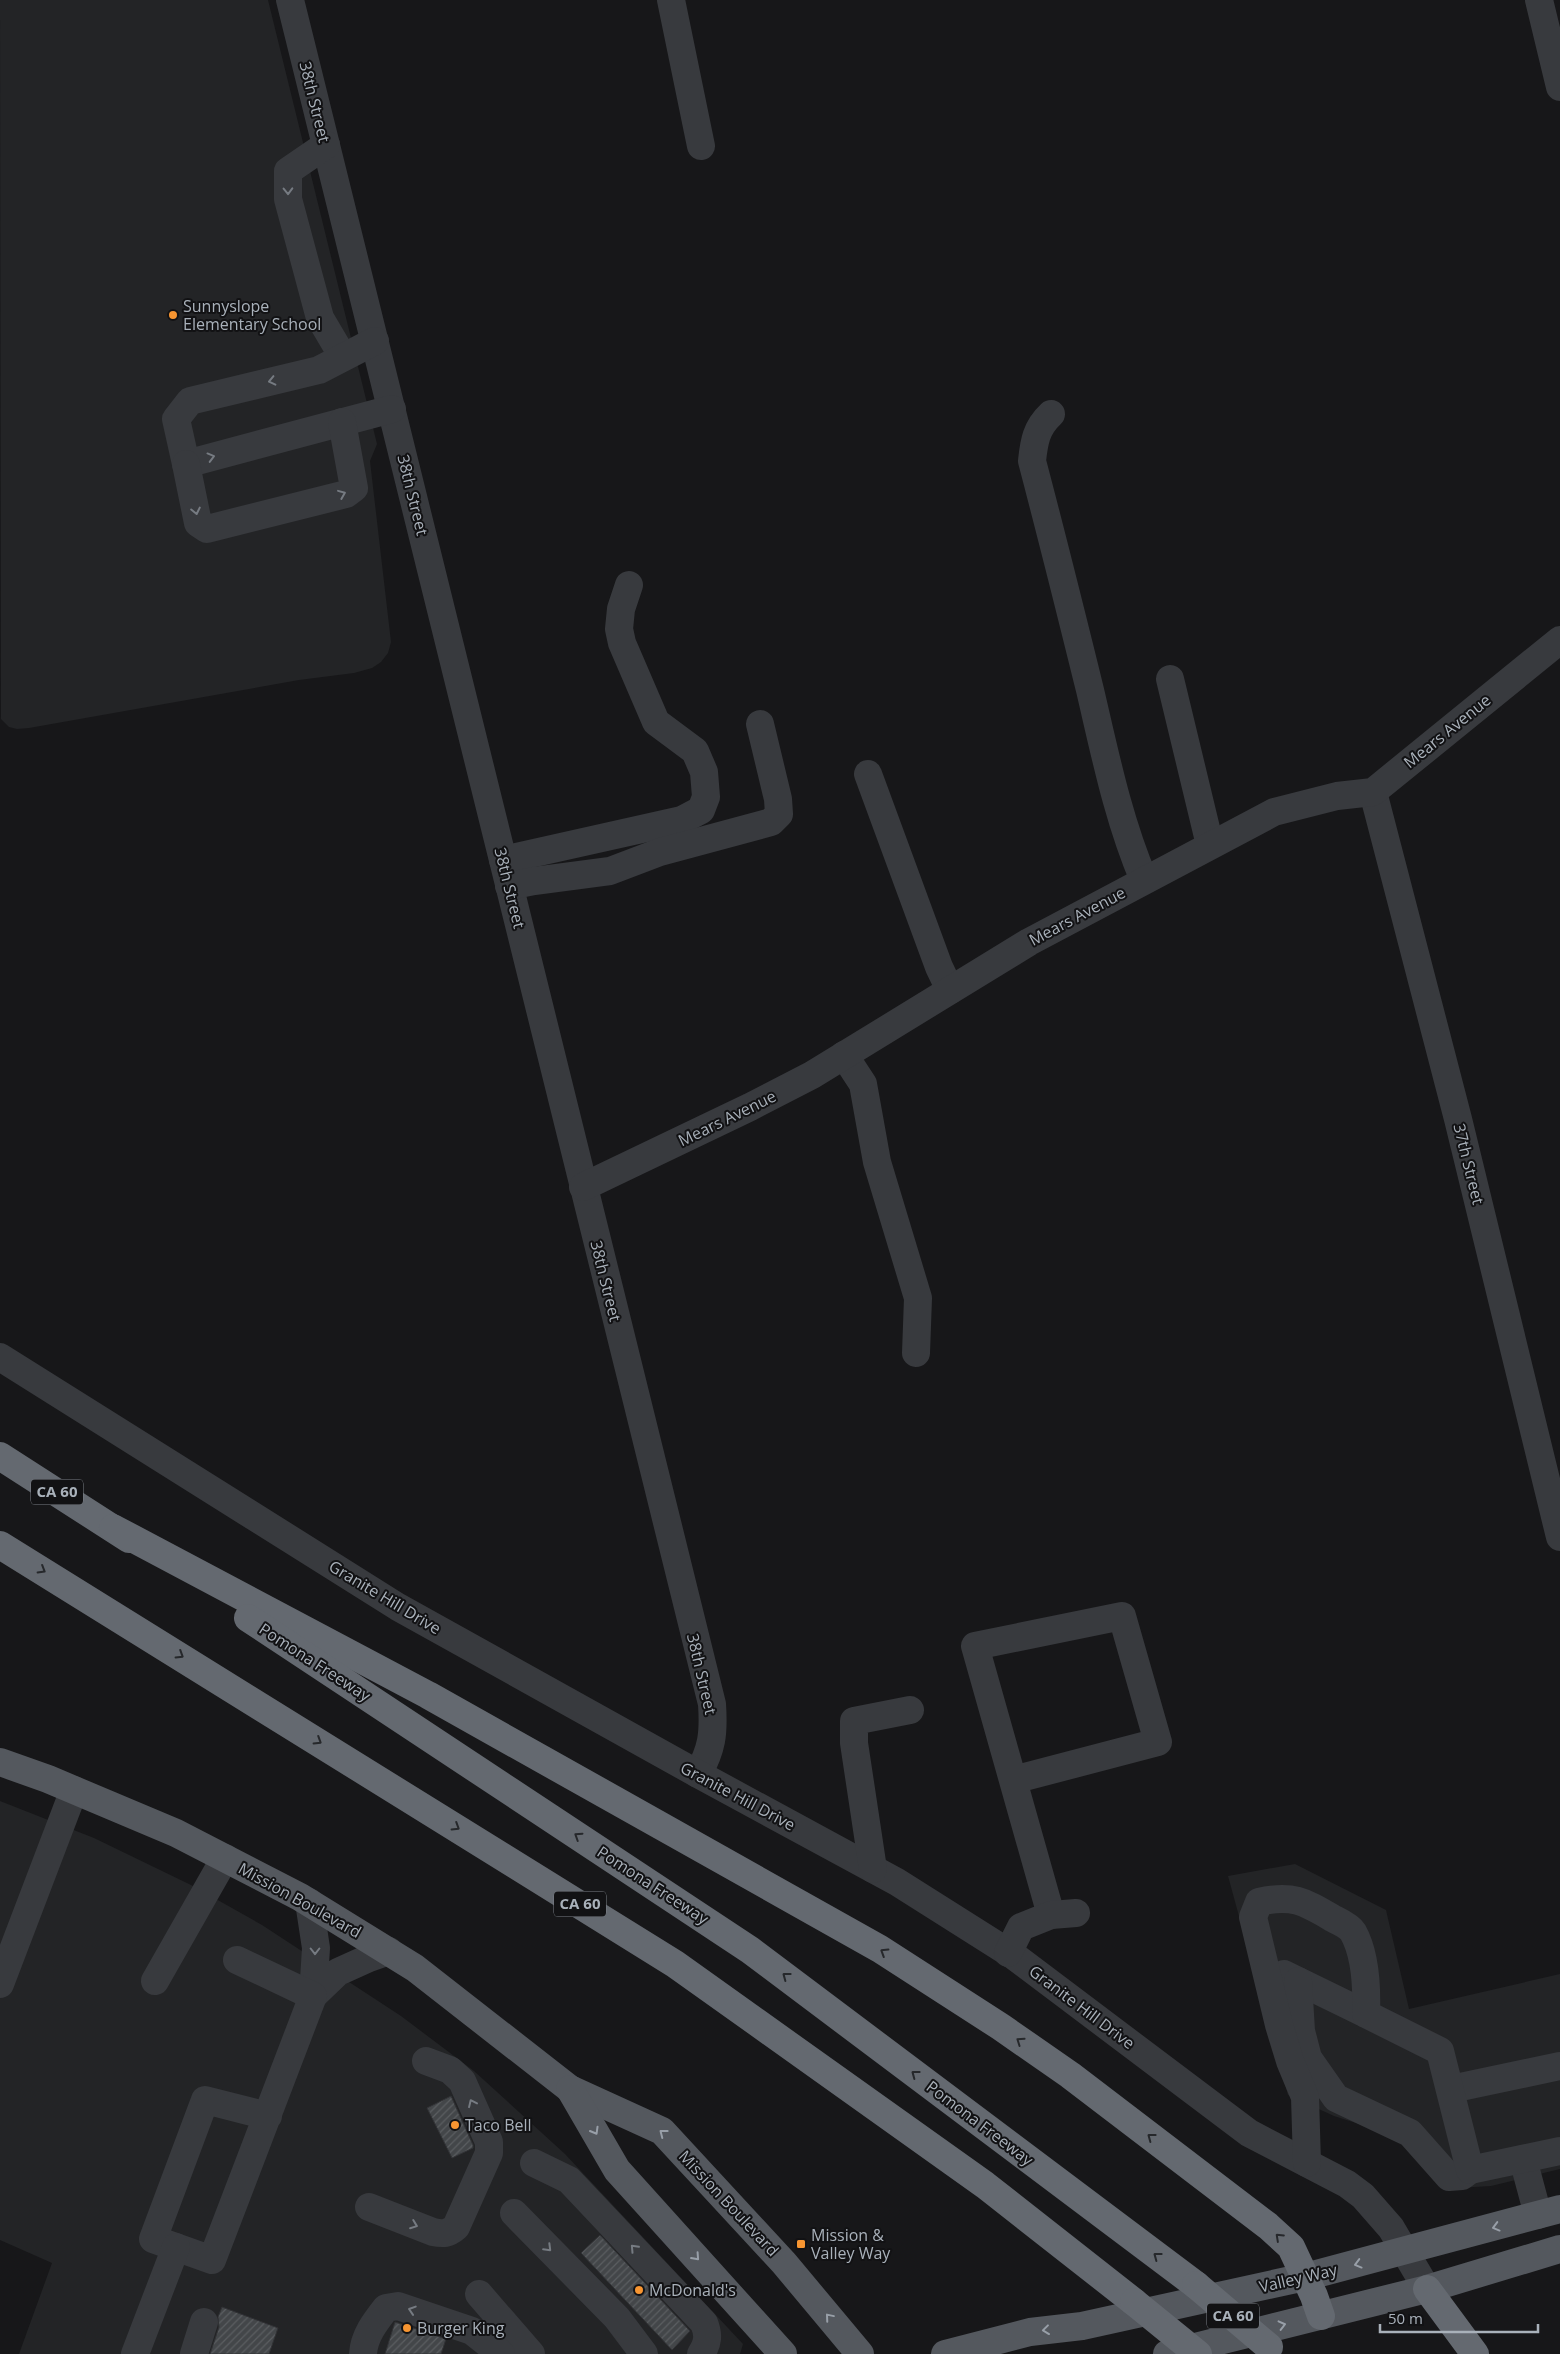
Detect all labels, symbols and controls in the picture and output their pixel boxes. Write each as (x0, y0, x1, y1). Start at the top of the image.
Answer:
street label: 38th Street (294, 59, 336, 145)
one-way arrow (283, 188, 293, 195)
place label: Sunnyslope Elementary School (183, 295, 321, 335)
marker: Sunnyslope Elementary School (167, 309, 179, 321)
one-way arrow (267, 375, 276, 386)
one-way arrow (207, 452, 216, 463)
street label: 38th Street (392, 452, 434, 538)
one-way arrow (337, 489, 346, 500)
one-way arrow (190, 507, 201, 516)
street label: Mears Avenue (1399, 689, 1495, 773)
street label: 38th Street (489, 845, 531, 931)
street label: Mears Avenue (1025, 881, 1129, 951)
street label: Mears Avenue (674, 1085, 780, 1151)
street label: 37th Street (1448, 1121, 1490, 1207)
street label: 38th Street (585, 1238, 627, 1324)
road number: CA 60 (31, 1480, 83, 1504)
street label: Granite Hill Drive (325, 1555, 445, 1639)
one-way arrow (36, 1564, 45, 1574)
street label: Pomona Freeway (255, 1618, 376, 1707)
street label: 38th Street (682, 1631, 722, 1717)
one-way arrow (175, 1649, 184, 1659)
one-way arrow (313, 1735, 322, 1745)
street label: Granite Hill Drive (677, 1756, 799, 1836)
one-way arrow (451, 1821, 460, 1831)
one-way arrow (575, 1833, 584, 1842)
street label: Pomona Freeway (593, 1841, 714, 1930)
street label: Mission Boulevard (235, 1857, 365, 1943)
road number: CA 60 (554, 1892, 606, 1916)
one-way arrow (310, 1947, 320, 1955)
one-way arrow (881, 1949, 890, 1958)
street label: Granite Hill Drive (1025, 1960, 1139, 2054)
one-way arrow (782, 1973, 791, 1982)
one-way arrow (1016, 2038, 1026, 2047)
one-way arrow (912, 2071, 921, 2079)
street label: Pomona Freeway (922, 2076, 1039, 2171)
one-way arrow (468, 2099, 479, 2108)
place label: Taco Bell (465, 2114, 532, 2136)
marker: Taco Bell (449, 2119, 461, 2131)
one-way arrow (588, 2126, 598, 2135)
one-way arrow (659, 2130, 668, 2139)
one-way arrow (1147, 2134, 1157, 2143)
street label: Mission Boulevard (674, 2145, 784, 2261)
one-way arrow (410, 2219, 418, 2229)
one-way arrow (1492, 2221, 1501, 2231)
place label: Mission & Valley Way (811, 2224, 891, 2264)
one-way arrow (1276, 2234, 1285, 2243)
marker: Mission & Valley Way (795, 2238, 807, 2250)
one-way arrow (543, 2242, 552, 2251)
one-way arrow (631, 2245, 640, 2254)
one-way arrow (690, 2252, 699, 2261)
one-way arrow (1154, 2253, 1163, 2261)
street label: Valley Way (1257, 2258, 1340, 2298)
one-way arrow (1354, 2258, 1362, 2268)
place label: McDonald's (649, 2279, 736, 2301)
marker: McDonald's (633, 2284, 645, 2296)
scale bar (1380, 2302, 1538, 2334)
road number: CA 60 (1207, 2304, 1259, 2328)
one-way arrow (408, 2306, 416, 2316)
text: 50 m (1388, 2308, 1423, 2328)
one-way arrow (825, 2313, 834, 2322)
place label: Burger King (417, 2317, 505, 2339)
one-way arrow (1278, 2321, 1286, 2331)
marker: Burger King (401, 2322, 413, 2334)
one-way arrow (1042, 2324, 1050, 2335)

